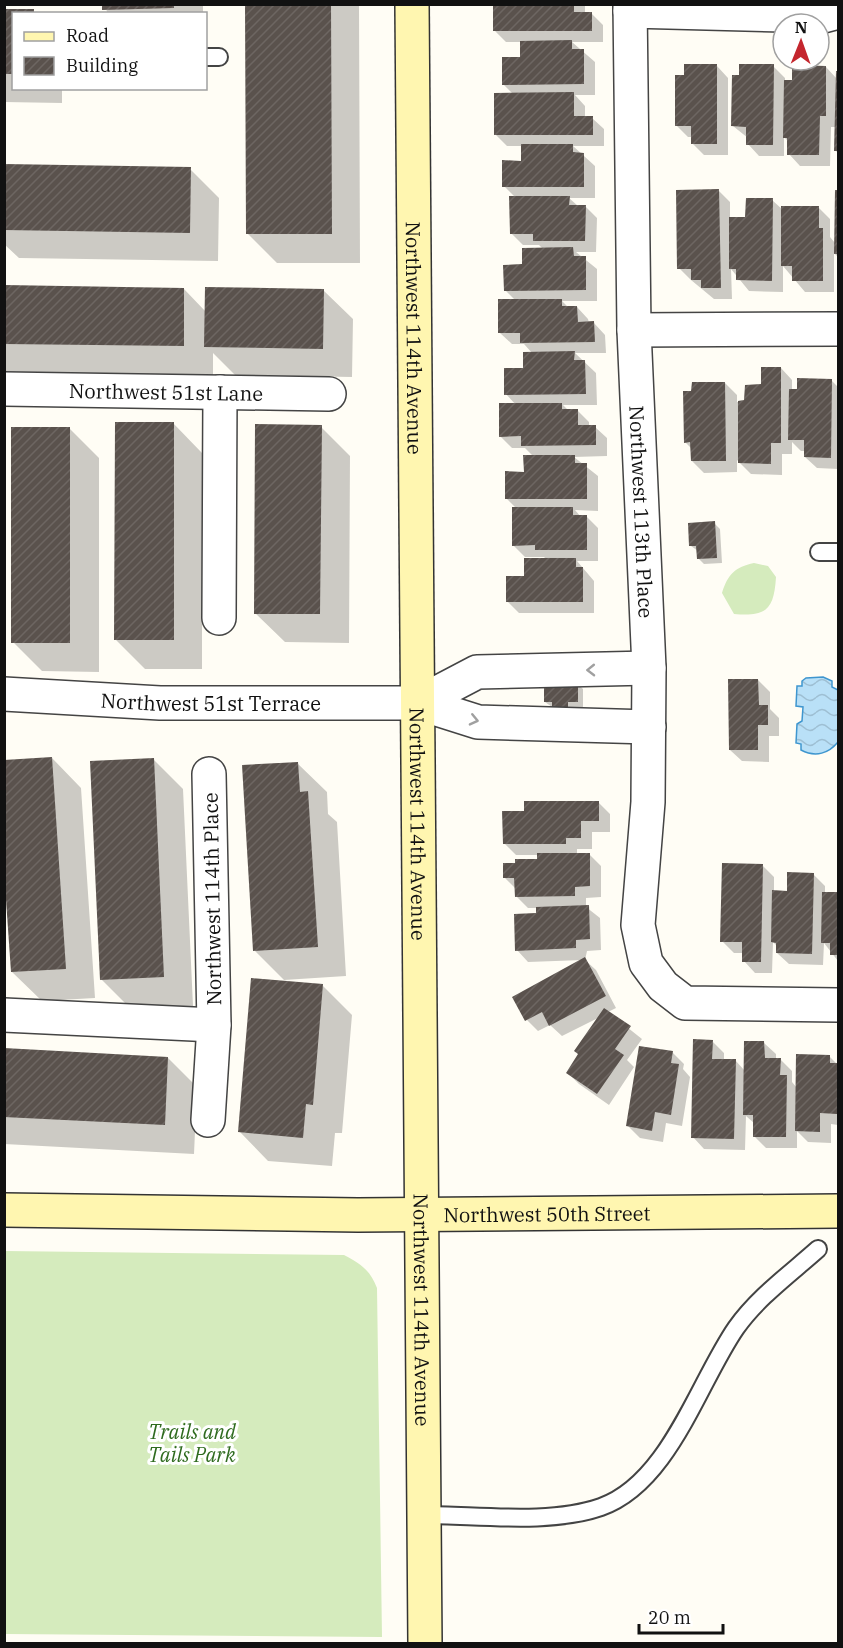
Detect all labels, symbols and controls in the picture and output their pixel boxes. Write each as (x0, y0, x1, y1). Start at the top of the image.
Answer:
legend (12, 12, 207, 90)
north arrow (771, 12, 831, 72)
text: N (795, 17, 808, 37)
text: Road (66, 24, 109, 47)
text: Building (66, 54, 138, 77)
street label: Northwest 114th Avenue (400, 221, 429, 455)
street label: Northwest 51st Lane (69, 376, 263, 406)
street label: Northwest 113th Place (624, 405, 660, 619)
one-way arrow (586, 664, 595, 676)
street label: Northwest 51st Terrace (100, 686, 321, 717)
street label: Northwest 114th Avenue (404, 707, 433, 941)
one-way arrow (469, 713, 479, 726)
street label: Northwest 114th Place (197, 792, 227, 1006)
street label: Northwest 114th Avenue (408, 1193, 437, 1427)
street label: Northwest 50th Street (443, 1199, 651, 1228)
park label: Trails and Tails Park (148, 1418, 237, 1468)
scale bar (639, 1597, 723, 1635)
text: 20 m (648, 1606, 691, 1629)

